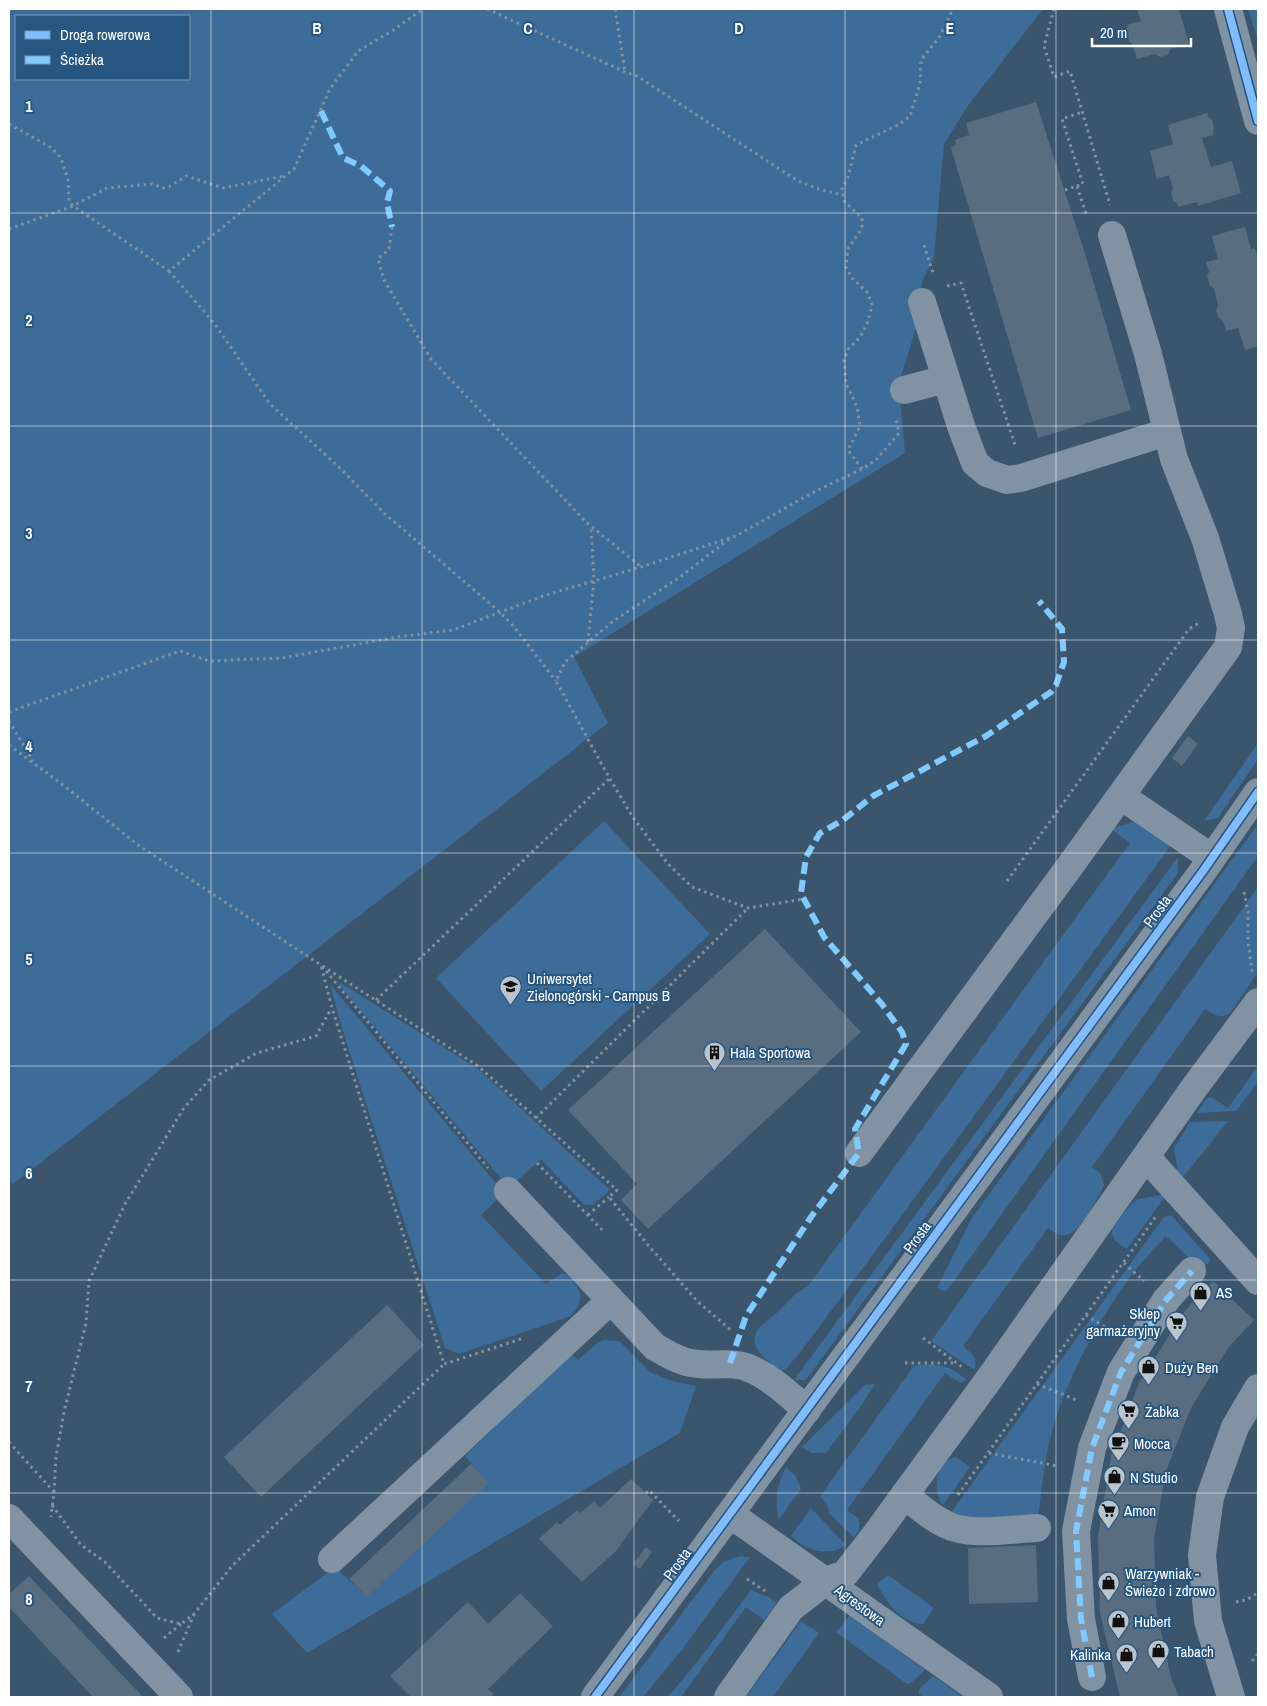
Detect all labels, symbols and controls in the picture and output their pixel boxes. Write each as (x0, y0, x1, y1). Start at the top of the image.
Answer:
legend (15, 15, 190, 80)
scale bar (1092, 15, 1191, 47)
text: B (312, 17, 322, 39)
text: C (523, 17, 533, 39)
text: D (734, 17, 744, 39)
text: E (946, 17, 955, 39)
text: 20 m (1100, 22, 1127, 43)
text: Droga rowerowa (60, 24, 150, 45)
text: Ścieżka (60, 49, 104, 70)
text: 1 (25, 95, 33, 117)
text: 2 (25, 309, 33, 331)
text: 3 (25, 522, 33, 544)
text: 4 (25, 735, 33, 757)
street label: Prosta (1138, 890, 1176, 932)
text: 5 (25, 948, 33, 970)
place label: Uniwersytet Zielonogórski - Campus B (527, 968, 670, 1006)
school or university icon: Uniwersytet Zielonogórski - Campus B (499, 975, 523, 1006)
building icon: Hala Sportowa (702, 1040, 726, 1071)
place label: Hala Sportowa (730, 1042, 811, 1063)
text: 6 (25, 1162, 33, 1184)
street label: Prosta (898, 1216, 936, 1258)
shop icon: AS (1188, 1280, 1212, 1311)
place label: AS (1215, 1282, 1232, 1303)
place label: Sklep garmażeryjny (1086, 1303, 1161, 1341)
supermarket icon: Sklep garmażeryjny (1164, 1310, 1188, 1341)
shop icon: Duży Ben (1137, 1355, 1161, 1386)
place label: Duży Ben (1165, 1357, 1218, 1378)
text: 7 (25, 1375, 33, 1397)
supermarket icon: Żabka (1117, 1399, 1141, 1430)
place label: Żabka (1145, 1401, 1179, 1422)
cafe icon: Mocca (1106, 1431, 1130, 1462)
place label: Mocca (1134, 1433, 1170, 1454)
shop icon: N Studio (1102, 1465, 1126, 1496)
place label: N Studio (1130, 1467, 1178, 1488)
supermarket icon: Amon (1096, 1498, 1120, 1529)
place label: Amon (1123, 1500, 1156, 1521)
street label: Prosta (658, 1543, 696, 1585)
place label: Warzywniak - Świeżo i zdrowo (1125, 1563, 1215, 1601)
shop icon: Warzywniak - Świeżo i zdrowo (1097, 1570, 1121, 1601)
street label: Agrestowa (830, 1579, 890, 1631)
text: 8 (25, 1588, 33, 1610)
shop icon: Hubert (1106, 1609, 1130, 1640)
place label: Hubert (1134, 1611, 1171, 1632)
shop icon: Tabach (1146, 1639, 1170, 1670)
place label: Tabach (1174, 1641, 1214, 1662)
shop icon: Kalinka (1115, 1642, 1139, 1673)
place label: Kalinka (1070, 1644, 1111, 1665)

